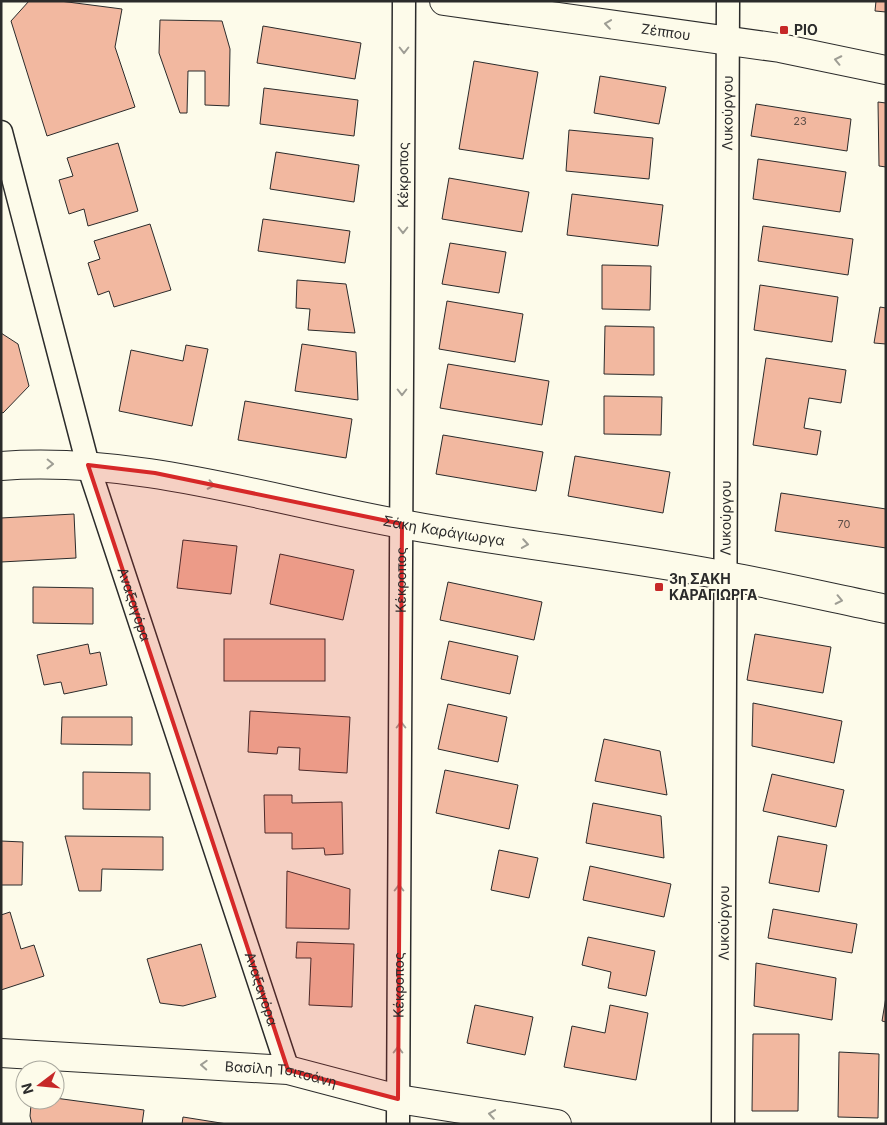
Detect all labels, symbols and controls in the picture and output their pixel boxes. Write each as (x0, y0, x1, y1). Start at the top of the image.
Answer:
one-way arrow (604, 19, 612, 30)
street label: Ζέππου (640, 20, 692, 43)
place label: ΡΙΟ (794, 21, 818, 38)
marker: ΡΙΟ (778, 24, 790, 36)
one-way arrow (399, 46, 409, 54)
one-way arrow (834, 55, 842, 65)
street label: Λυκούργου (718, 75, 736, 151)
house number: 23 (793, 114, 807, 128)
street label: Κέκροπος (394, 142, 411, 208)
one-way arrow (398, 226, 408, 234)
one-way arrow (397, 389, 407, 397)
one-way arrow (46, 459, 54, 470)
one-way arrow (206, 479, 215, 489)
street label: Λυκούργου (717, 480, 734, 556)
street label: Σάκη Καράγιωργα (382, 512, 506, 549)
house number: 70 (838, 517, 851, 531)
one-way arrow (521, 538, 530, 548)
street label: Κέκροπος (392, 547, 409, 613)
street label: Αναξαγόρα (114, 565, 155, 643)
place label: 3η ΣΑΚΗ ΚΑΡΑΓΙΩΡΓΑ (669, 570, 758, 603)
marker: 3η ΣΑΚΗ ΚΑΡΑΓΙΩΡΓΑ (653, 581, 665, 593)
one-way arrow (835, 594, 843, 604)
one-way arrow (396, 721, 406, 729)
one-way arrow (394, 884, 405, 892)
street label: Λυκούργου (715, 885, 732, 961)
street label: Αναξαγόρα (242, 950, 282, 1028)
street label: Κέκροπος (390, 952, 407, 1018)
one-way arrow (393, 1046, 403, 1054)
street label: Βασίλη Τσιτσάνη (224, 1057, 339, 1091)
one-way arrow (200, 1059, 208, 1070)
north arrow (15, 1060, 65, 1110)
text: N (17, 1081, 37, 1096)
one-way arrow (487, 1109, 496, 1119)

